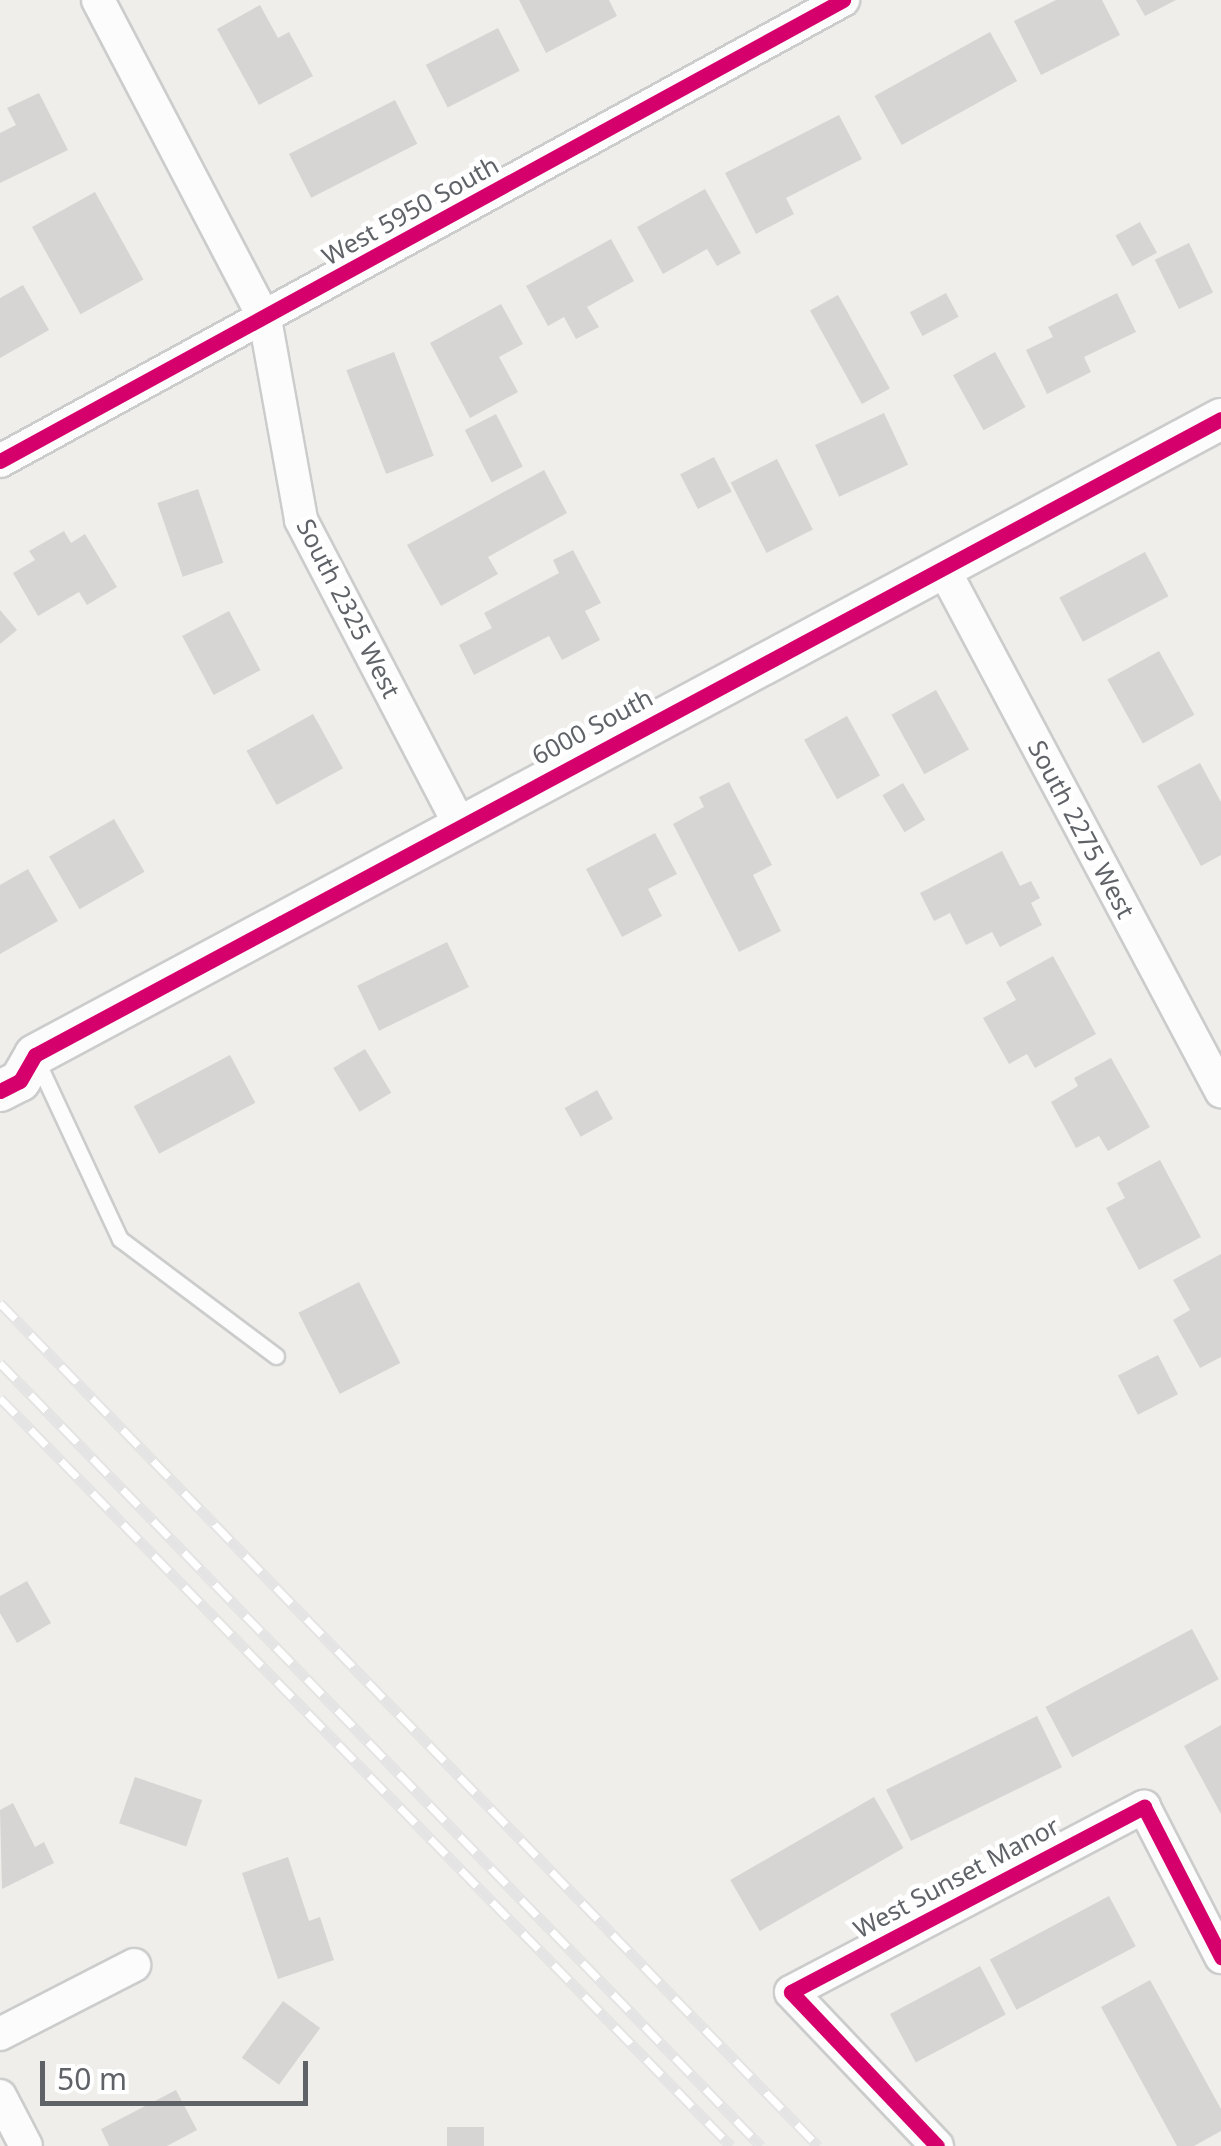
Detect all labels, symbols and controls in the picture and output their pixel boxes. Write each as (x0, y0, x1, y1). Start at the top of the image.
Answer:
street label: West 5950 South (317, 149, 503, 271)
street label: South 2325 West (291, 514, 407, 702)
street label: 6000 South (526, 682, 658, 770)
street label: South 2275 West (1023, 735, 1141, 923)
street label: West Sunset Manor (848, 1810, 1064, 1944)
scale bar (45, 2041, 312, 2103)
text: 50 m (57, 2058, 127, 2099)

